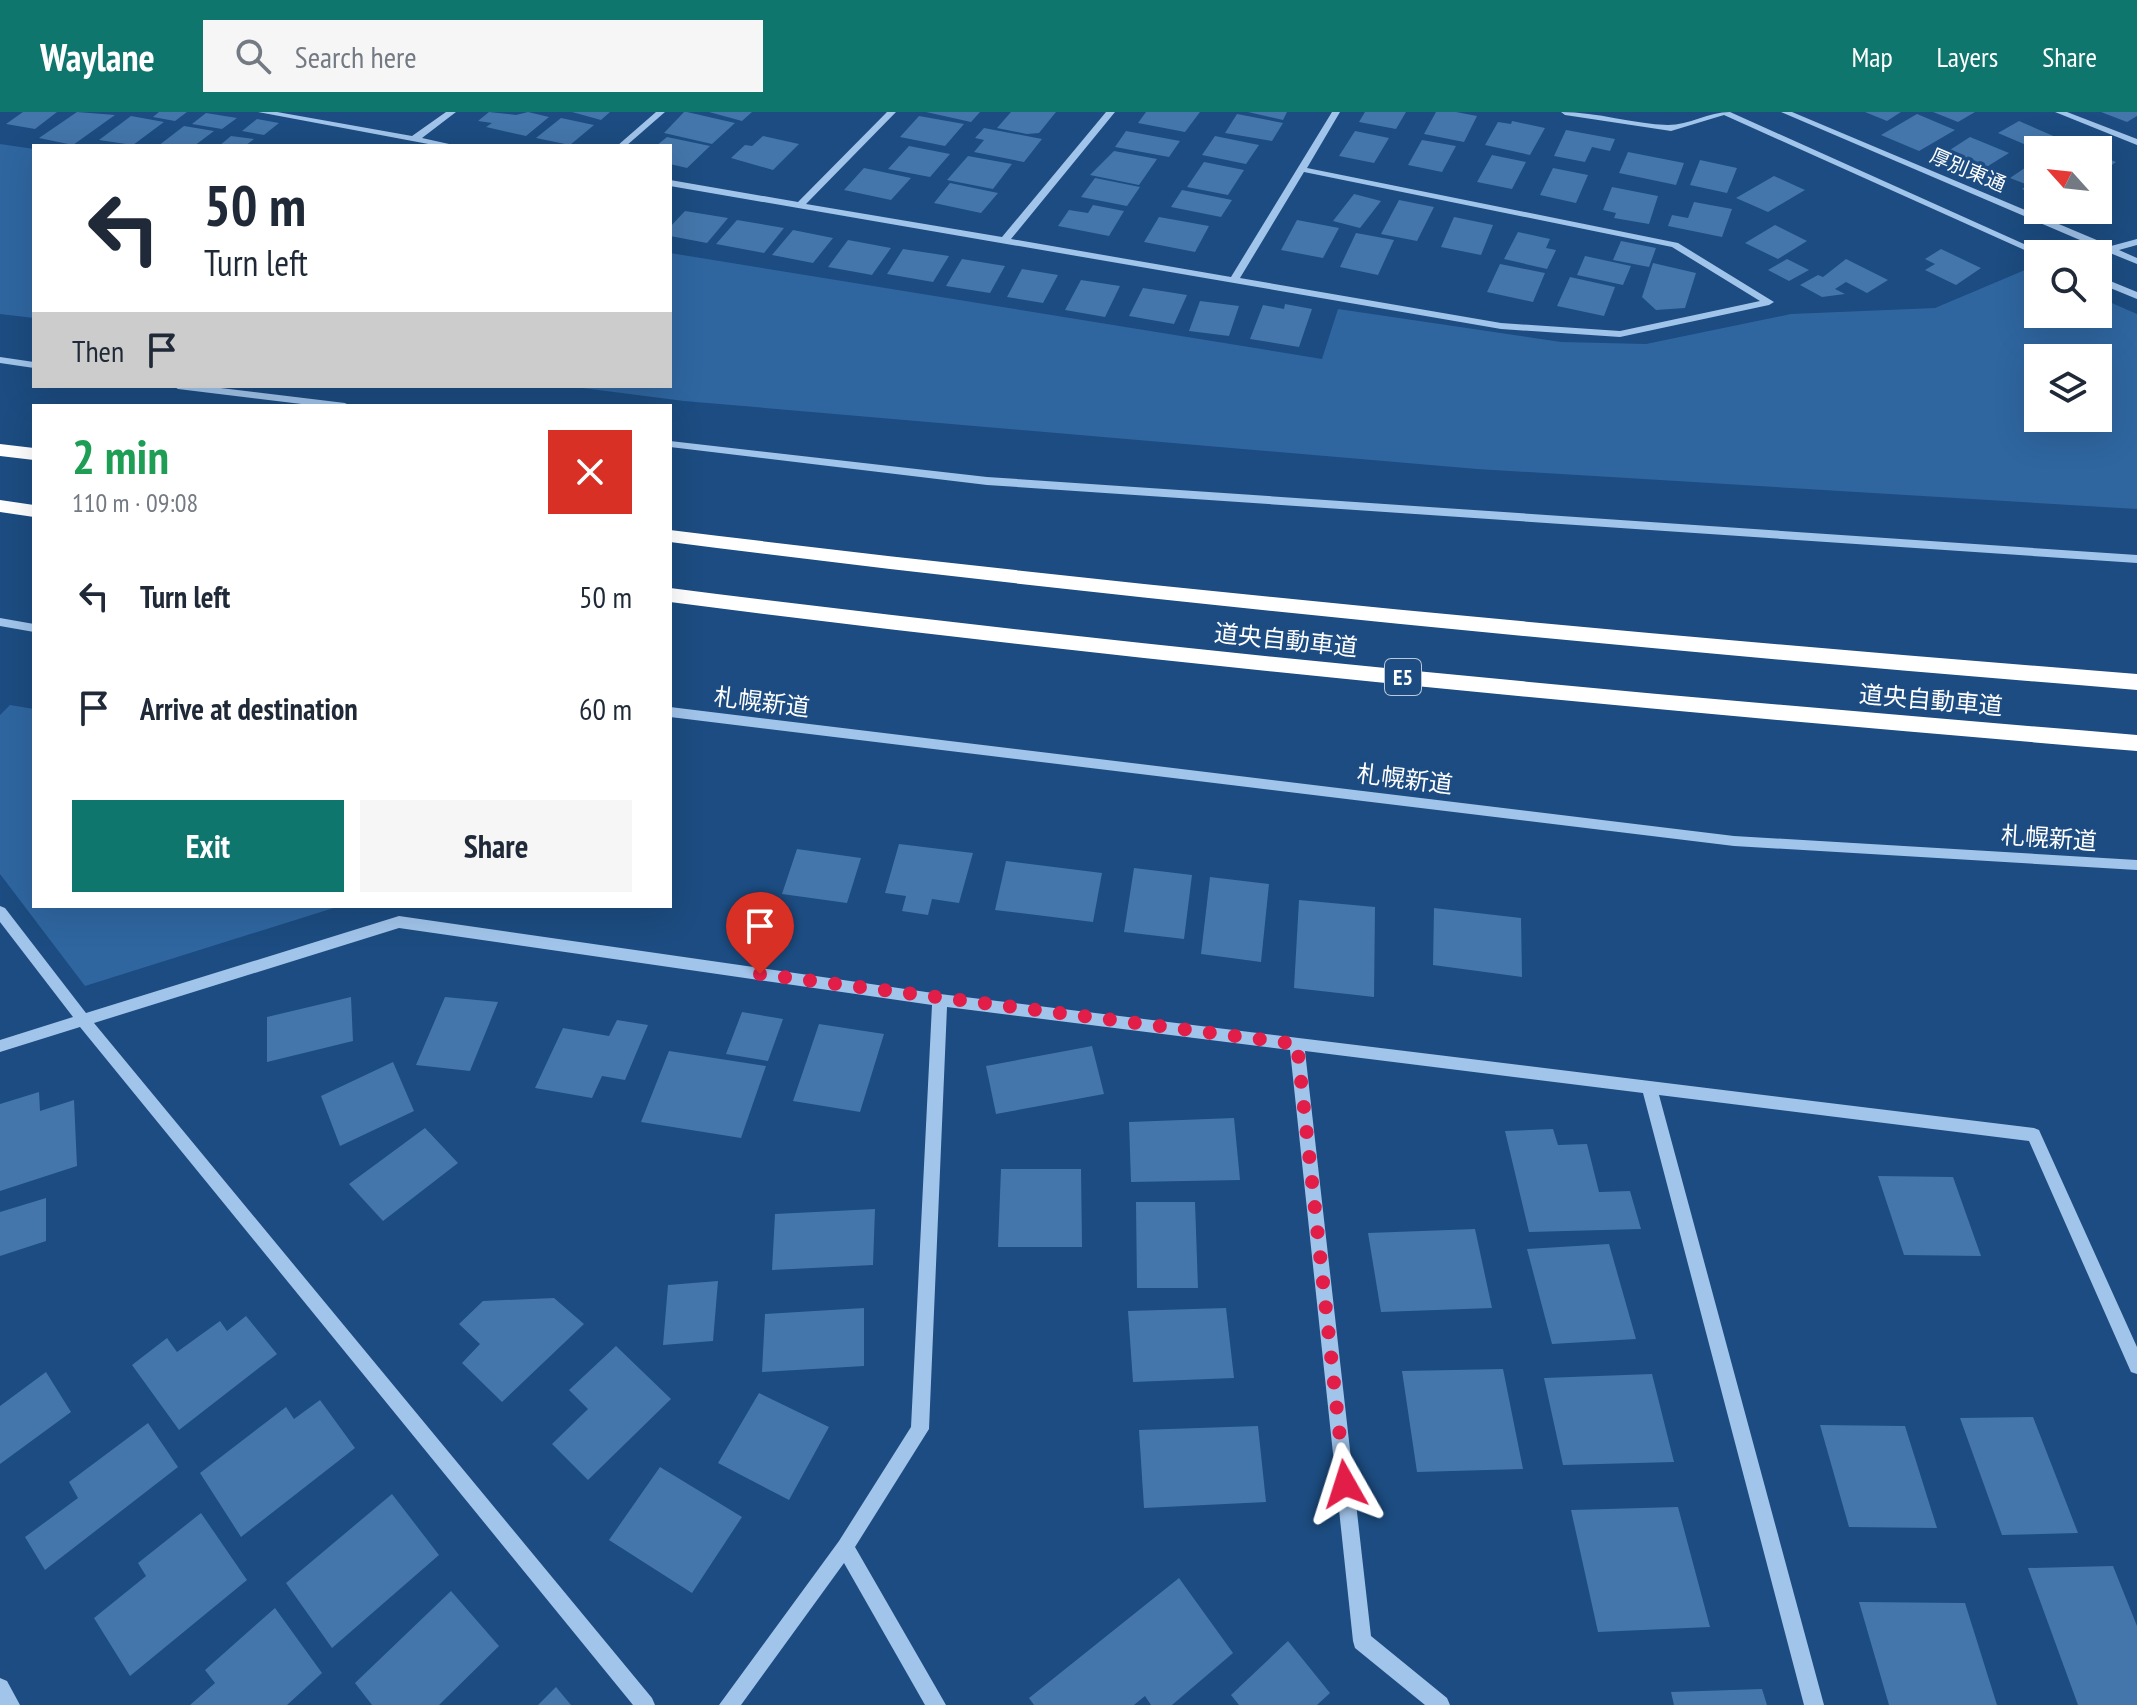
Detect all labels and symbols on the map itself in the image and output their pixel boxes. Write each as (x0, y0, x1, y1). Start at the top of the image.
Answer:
north arrow (2024, 136, 2112, 224)
street label: 厚別東通 (1926, 142, 2010, 198)
street label: 道央自動車道 (1213, 617, 1359, 663)
road number: E5 (1385, 659, 1421, 695)
street label: 道央自動車道 (1858, 678, 2004, 722)
street label: 札幌新道 (712, 681, 812, 723)
street label: 札幌新道 (1355, 758, 1455, 800)
street label: 札幌新道 (2000, 819, 2098, 857)
pin (726, 892, 794, 974)
position arrow (1303, 1442, 1387, 1526)

